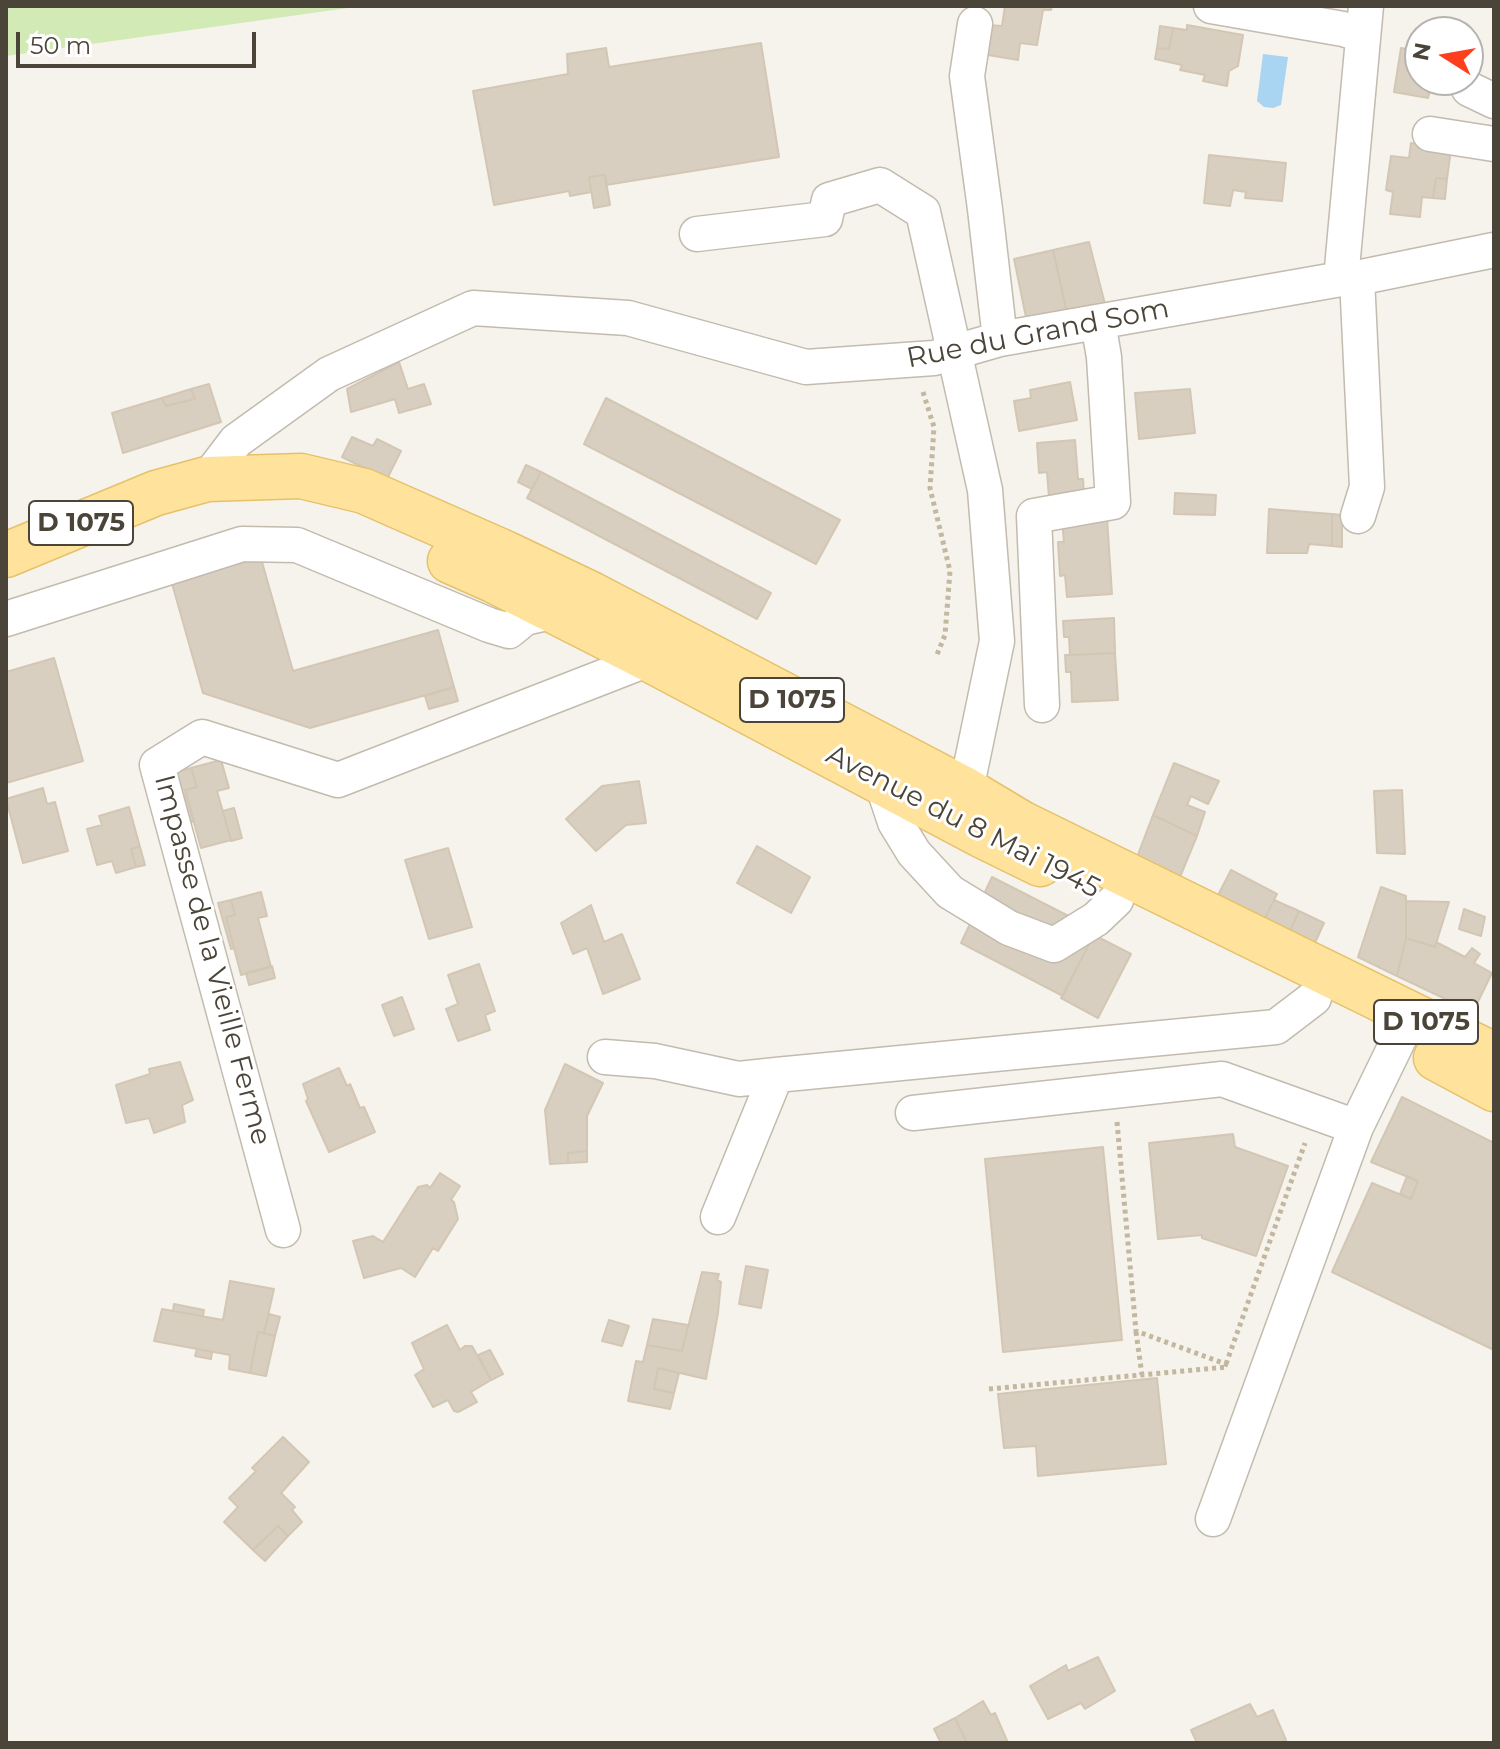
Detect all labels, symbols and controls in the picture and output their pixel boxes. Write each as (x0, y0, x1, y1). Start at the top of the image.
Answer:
scale bar (20, 16, 260, 66)
north arrow (1404, 16, 1484, 96)
text: 50 m (30, 31, 91, 60)
text: N (1407, 40, 1437, 63)
street label: Rue du Grand Som (904, 292, 1172, 376)
road number: D 1075 (29, 501, 133, 545)
road number: D 1075 (740, 678, 844, 722)
street label: Avenue du 8 Mai 1945 (820, 738, 1106, 906)
street label: Impasse de la Vieille Ferme (146, 771, 278, 1149)
road number: D 1075 (1374, 1000, 1478, 1044)

